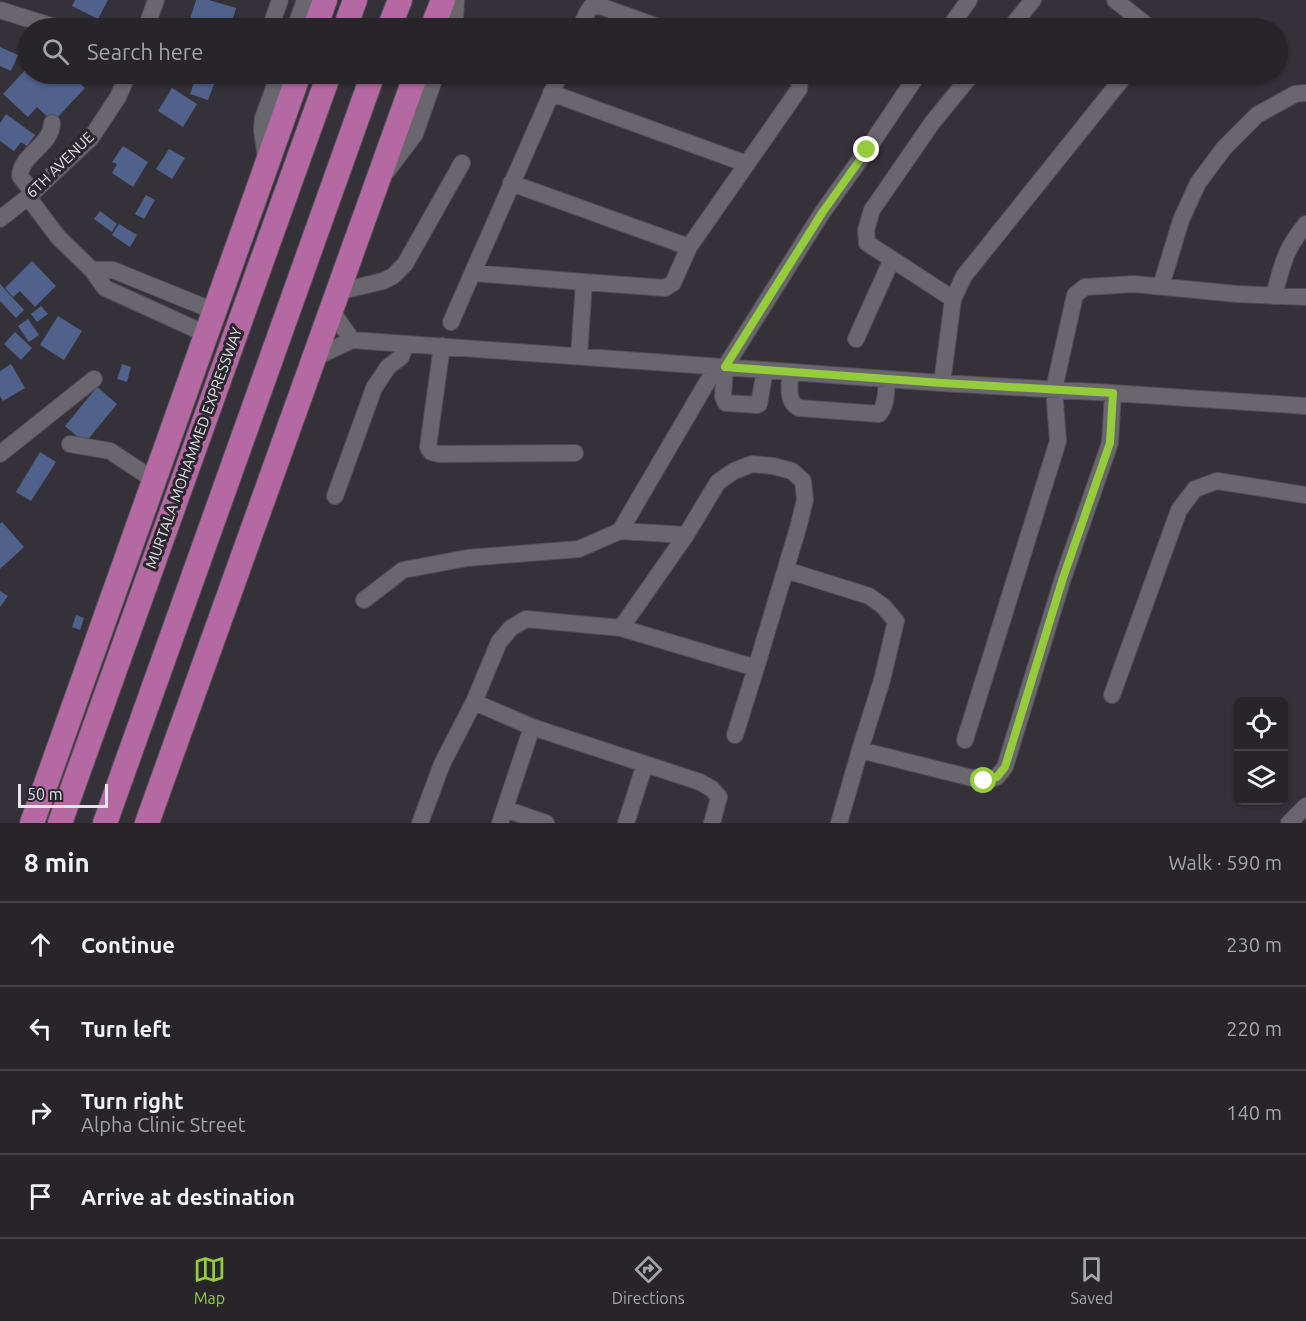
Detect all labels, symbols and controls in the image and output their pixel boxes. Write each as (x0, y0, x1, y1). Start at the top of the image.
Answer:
search box (18, 18, 1288, 84)
icon: search (39, 35, 72, 68)
text: Search here (87, 39, 203, 64)
street label: 6TH AVENUE (22, 128, 97, 201)
route end (853, 136, 879, 162)
street label: MURTALA MOHAMMED EXPRESSWAY (142, 324, 245, 571)
map controls (1234, 697, 1288, 805)
button: locate (1234, 697, 1288, 751)
button: layers (1234, 751, 1288, 805)
route start (970, 767, 996, 793)
scale bar (18, 781, 108, 808)
text: 50 m (27, 785, 63, 803)
text: 8 min (24, 848, 90, 877)
text: Walk · 590 m (1169, 851, 1282, 874)
icon: ahead (24, 928, 57, 961)
text: Continue (81, 932, 175, 957)
text: 230 m (1226, 933, 1282, 956)
icon: left (24, 1012, 57, 1045)
text: Turn left (81, 1016, 171, 1041)
text: 220 m (1226, 1017, 1282, 1040)
text: Turn right (81, 1088, 183, 1113)
icon: right (24, 1096, 57, 1129)
text: 140 m (1226, 1101, 1282, 1124)
text: Alpha Clinic Street (81, 1113, 246, 1136)
icon: arrive (24, 1180, 57, 1213)
text: Arrive at destination (81, 1184, 295, 1209)
tab: Map (193, 1253, 226, 1307)
tab: Directions (612, 1253, 685, 1307)
tab: Saved (1071, 1253, 1113, 1307)

